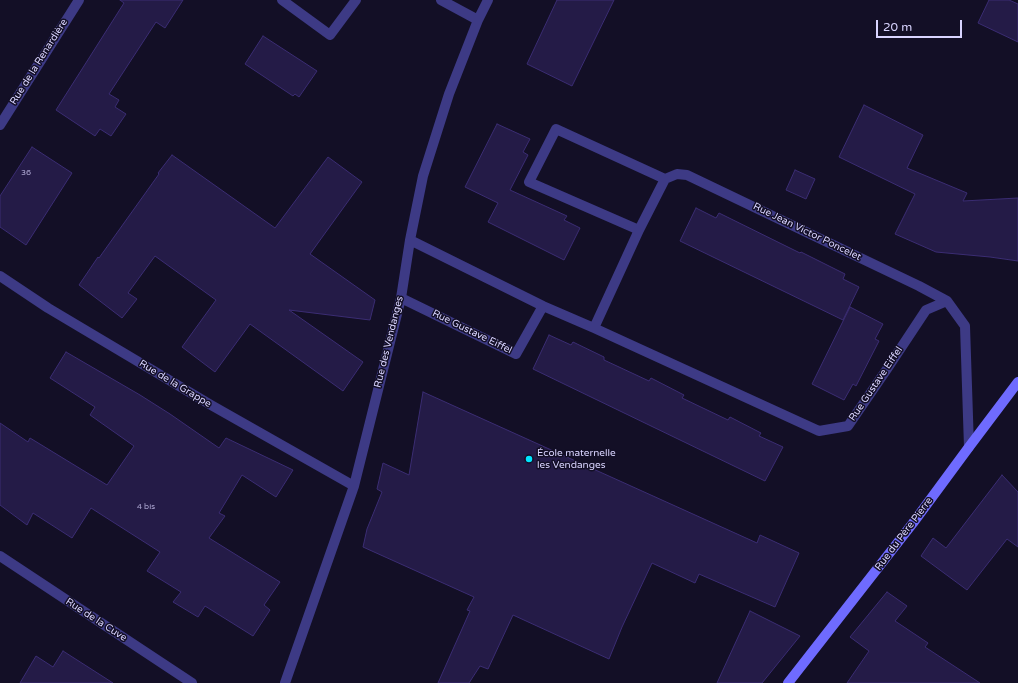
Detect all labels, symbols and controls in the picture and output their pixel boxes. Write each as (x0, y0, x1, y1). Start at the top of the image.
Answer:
scale bar (878, 12, 964, 38)
street label: Rue de la Renardière (8, 17, 70, 107)
text: 20 m (883, 20, 912, 34)
house number: 36 (21, 168, 31, 178)
street label: Rue Jean Victor Poncelet (751, 201, 863, 263)
street label: Rue des Vendanges (372, 295, 406, 389)
street label: Rue Gustave Eiffel (430, 307, 514, 357)
street label: Rue Gustave Eiffel (847, 344, 905, 424)
street label: Rue de la Grappe (137, 358, 213, 410)
place label: École maternelle les Vendanges (537, 447, 616, 470)
marker: École maternelle les Vendanges (524, 454, 534, 464)
street label: Rue du Père Pierre (873, 495, 935, 573)
house number: 4 bis (137, 502, 155, 512)
street label: Rue de la Cuve (63, 596, 129, 644)

